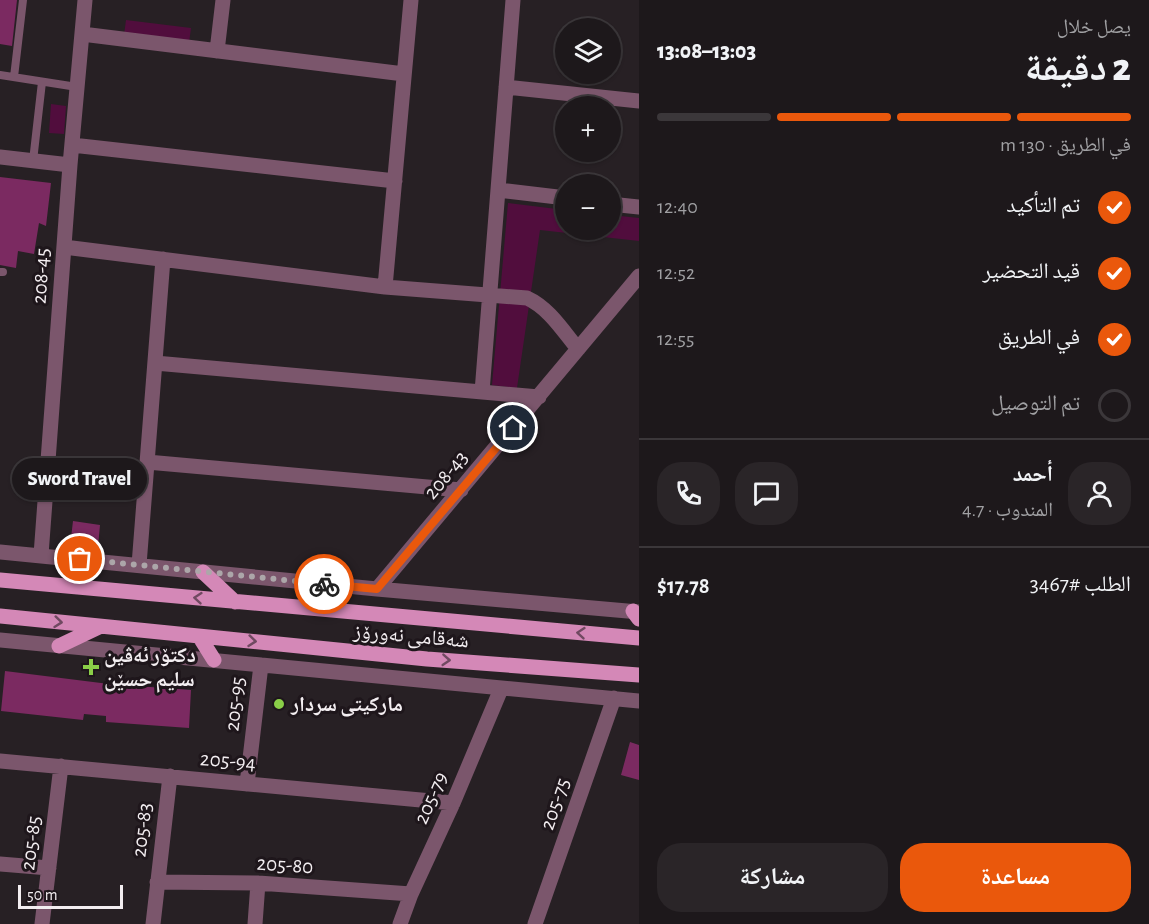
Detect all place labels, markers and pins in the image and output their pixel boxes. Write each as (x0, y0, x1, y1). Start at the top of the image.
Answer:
pin (487, 402, 538, 453)
callout: Sword Travel (13, 457, 148, 499)
pin (54, 533, 105, 584)
place label: دکتۆر ئەڤین سلیم حسێن (104, 645, 196, 693)
marker: دکتۆر ئەڤین سلیم حسێن (82, 658, 100, 676)
place label: ماركيتى سردار (290, 694, 403, 717)
marker: ماركيتى سردار (272, 697, 286, 711)

